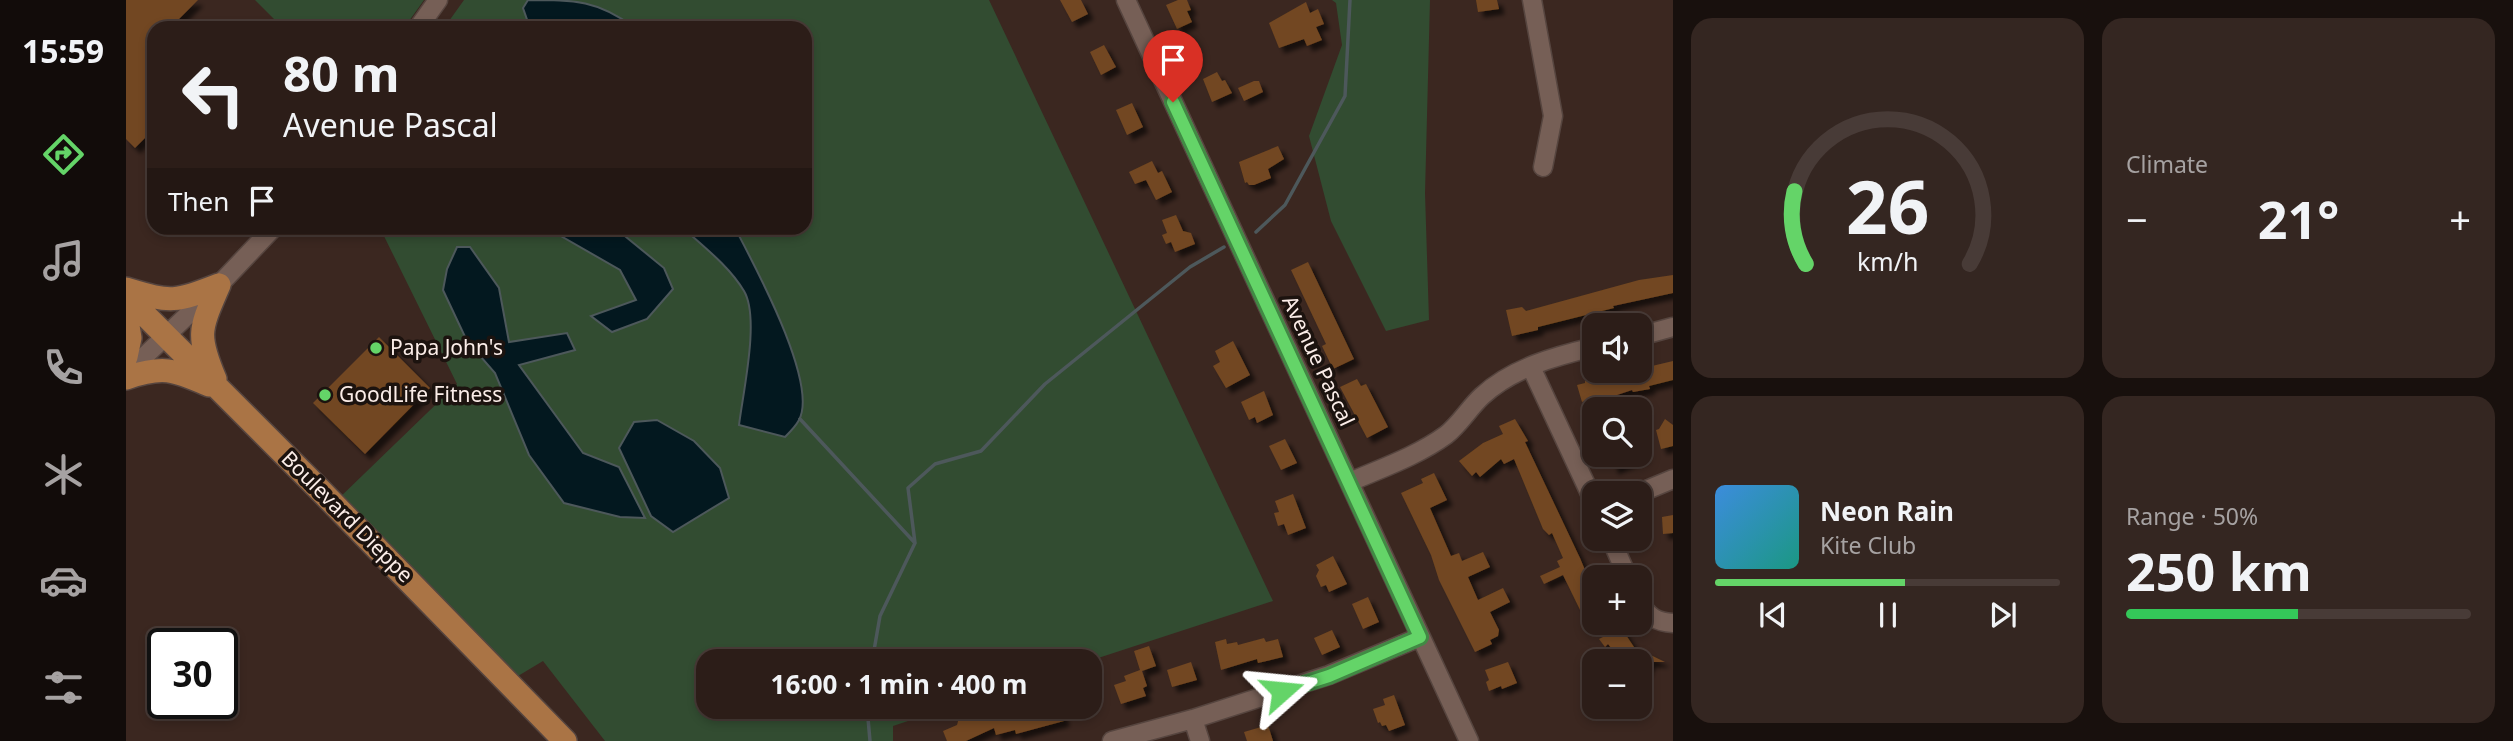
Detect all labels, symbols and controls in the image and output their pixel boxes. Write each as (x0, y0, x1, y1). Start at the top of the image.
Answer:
text: 15:59 (22, 29, 104, 72)
pin (1143, 30, 1203, 102)
text: 80 m (283, 40, 400, 106)
icon: arrive (1154, 41, 1192, 79)
icon: left (168, 49, 259, 140)
text: Avenue Pascal (283, 103, 498, 146)
icon: directions (39, 130, 88, 179)
text: Climate (2126, 148, 2208, 180)
text: 26 (1846, 156, 1929, 255)
icon: arrive (243, 182, 281, 220)
text: Then (168, 183, 229, 219)
text: 21° (2258, 183, 2339, 254)
text: − (2126, 193, 2148, 245)
text: + (2449, 193, 2471, 245)
icon: music (39, 236, 88, 285)
text: km/h (1857, 244, 1918, 278)
street label: Avenue Pascal (1276, 291, 1361, 430)
map controls (1582, 313, 1652, 719)
button: sound (1582, 313, 1652, 383)
place label: Papa John's (390, 333, 503, 361)
marker: Papa John's (368, 340, 384, 356)
icon: phone (39, 343, 88, 392)
place label: GoodLife Fitness (339, 380, 502, 408)
marker: GoodLife Fitness (317, 387, 333, 403)
button: search (1582, 397, 1652, 467)
street label: Boulevard Dieppe (276, 444, 420, 588)
icon: climate (39, 450, 88, 499)
button: layers (1582, 481, 1652, 551)
text: Neon Rain (1820, 493, 1954, 529)
text: Range · 50% (2126, 500, 2258, 532)
text: Kite Club (1820, 529, 1916, 561)
text: 250 km (2126, 535, 2312, 606)
icon: car (39, 556, 88, 605)
button: + (1582, 565, 1652, 635)
icon: previous (1754, 596, 1792, 634)
icon: pause (1869, 596, 1907, 634)
icon: next (1984, 596, 2022, 634)
speed limit sign: 30 (147, 628, 238, 719)
button: − (1582, 649, 1652, 719)
position arrow (1245, 654, 1319, 728)
icon: filters (39, 663, 88, 712)
text: 16:00 · 1 min · 400 m (771, 666, 1027, 702)

